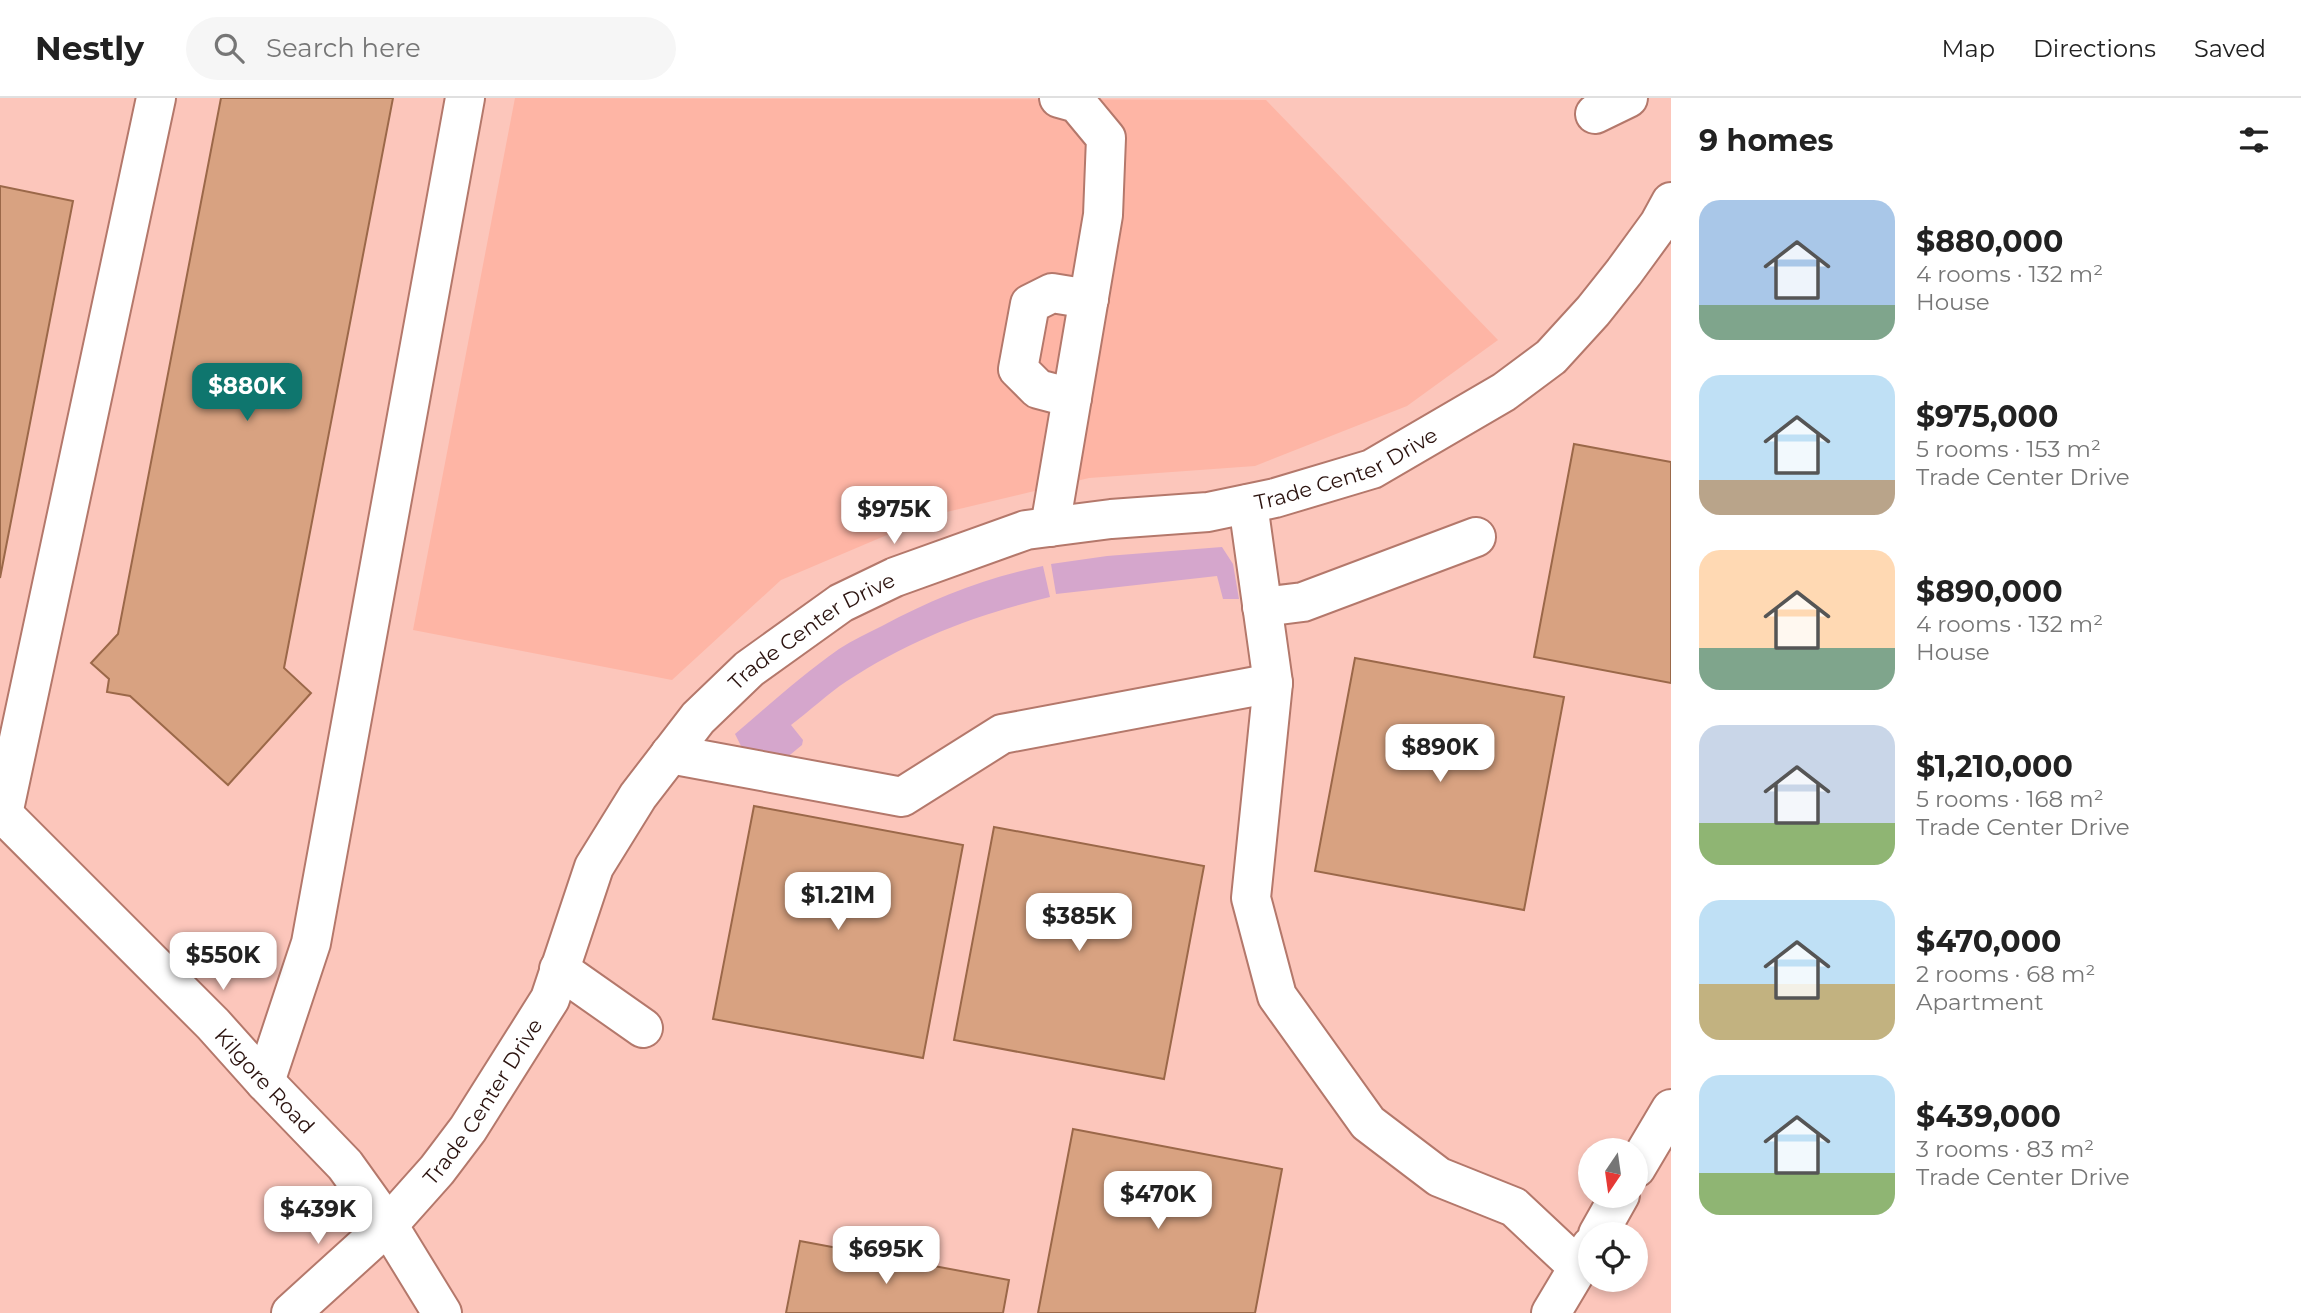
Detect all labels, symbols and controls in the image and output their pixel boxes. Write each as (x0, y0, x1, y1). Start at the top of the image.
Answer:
search box (186, 17, 676, 80)
text: Nestly (35, 28, 144, 68)
icon: search (210, 29, 248, 67)
text: Search here (266, 32, 421, 64)
text: Map (1942, 34, 1995, 63)
text: Directions (2033, 34, 2156, 63)
text: Saved (2194, 34, 2266, 63)
icon: filters (2235, 121, 2273, 159)
text: 9 homes (1699, 122, 1834, 159)
text: $880,000 (1916, 223, 2063, 260)
icon: home (1755, 228, 1839, 312)
text: 4 rooms · 132 m² (1916, 260, 2103, 288)
text: House (1916, 288, 1990, 316)
pin: $880K (198, 364, 296, 423)
text: $880K (208, 372, 286, 400)
text: $975,000 (1916, 398, 2058, 435)
icon: home (1755, 403, 1839, 487)
street label: Trade Center Drive (1252, 421, 1441, 515)
text: 5 rooms · 153 m² (1916, 435, 2101, 463)
text: Trade Center Drive (1916, 463, 2130, 491)
pin: $975K (845, 486, 943, 546)
text: $975K (857, 495, 931, 523)
street label: Trade Center Drive (723, 567, 899, 695)
text: $890,000 (1916, 573, 2063, 610)
icon: home (1755, 578, 1839, 662)
text: 4 rooms · 132 m² (1916, 610, 2103, 638)
text: House (1916, 638, 1990, 666)
pin: $890K (1391, 724, 1489, 784)
text: $890K (1401, 733, 1479, 761)
text: $1,210,000 (1916, 748, 2073, 785)
icon: home (1755, 753, 1839, 837)
text: 5 rooms · 168 m² (1916, 785, 2104, 813)
text: Trade Center Drive (1916, 813, 2130, 841)
pin: $1.21M (781, 872, 895, 932)
text: $1.21M (801, 881, 875, 909)
pin: $385K (1030, 894, 1128, 953)
text: $385K (1042, 902, 1116, 930)
text: $470,000 (1916, 923, 2061, 960)
icon: home (1755, 928, 1839, 1012)
pin: $550K (174, 932, 272, 992)
text: $550K (186, 941, 260, 969)
text: 2 rooms · 68 m² (1916, 960, 2095, 988)
text: Apartment (1916, 988, 2044, 1016)
street label: Trade Center Drive (417, 1014, 547, 1190)
street label: Kilgore Road (210, 1023, 320, 1139)
text: $439,000 (1916, 1098, 2061, 1135)
icon: home (1755, 1103, 1839, 1187)
text: 3 rooms · 83 m² (1916, 1135, 2094, 1163)
north arrow (1578, 1138, 1648, 1208)
map controls (1578, 1138, 1648, 1292)
text: Trade Center Drive (1916, 1163, 2130, 1191)
pin: $470K (1109, 1172, 1207, 1231)
text: $470K (1120, 1180, 1196, 1208)
pin: $439K (269, 1186, 367, 1246)
text: $439K (280, 1195, 356, 1223)
button: locate (1578, 1222, 1648, 1292)
pin: $695K (837, 1226, 935, 1286)
text: $695K (849, 1235, 923, 1263)

